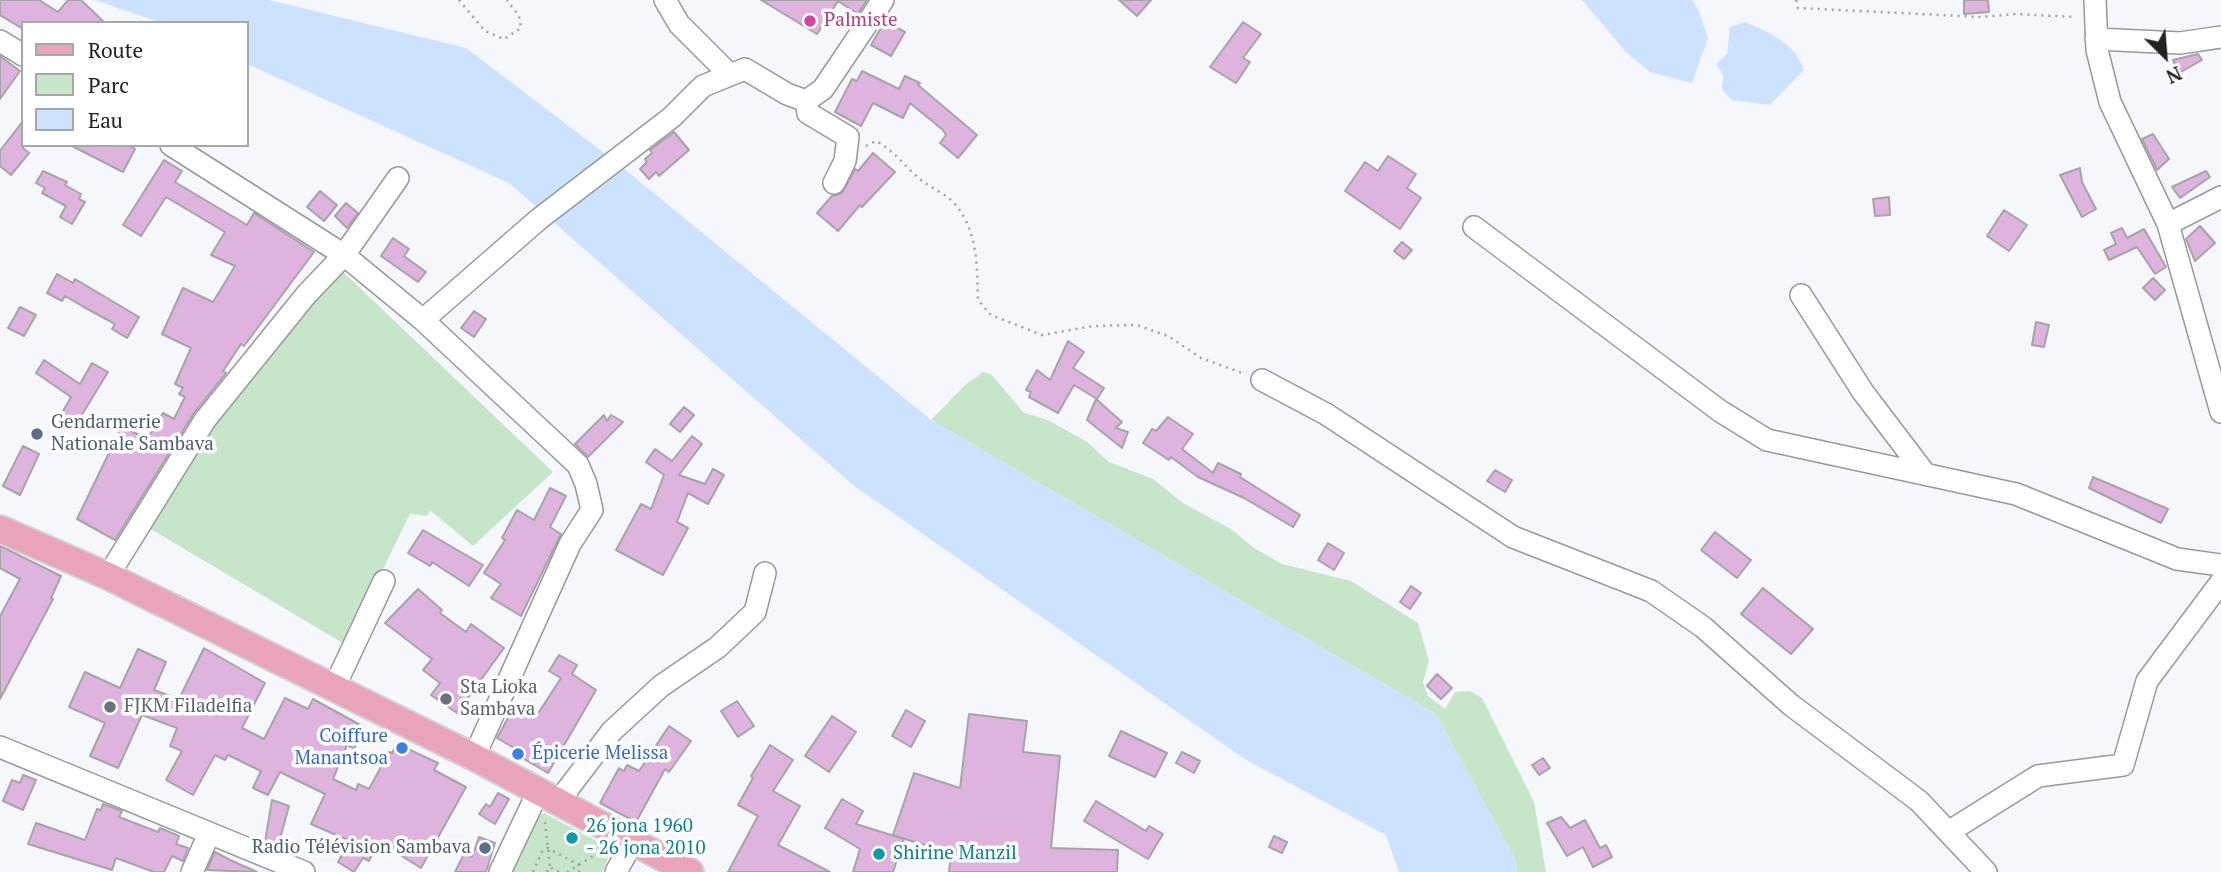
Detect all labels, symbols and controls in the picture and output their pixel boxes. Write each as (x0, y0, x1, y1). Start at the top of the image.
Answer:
place label: Palmiste (824, 10, 898, 32)
marker: Palmiste (802, 13, 818, 29)
legend (21, 21, 248, 147)
north arrow (2130, 21, 2200, 91)
text: Route (88, 36, 143, 64)
text: N (2162, 61, 2186, 90)
text: Parc (88, 71, 129, 99)
text: Eau (88, 106, 123, 134)
place label: Gendarmerie Nationale Sambava (51, 412, 214, 456)
marker: Gendarmerie Nationale Sambava (29, 426, 45, 442)
place label: Sta Lioka Sambava (460, 677, 538, 721)
marker: Sta Lioka Sambava (438, 691, 454, 707)
place label: FJKM Filadelfia (124, 696, 252, 718)
marker: FJKM Filadelfia (102, 699, 118, 715)
place label: Coiffure Manantsoa (294, 726, 388, 770)
marker: Coiffure Manantsoa (394, 740, 410, 756)
place label: Épicerie Melissa (532, 743, 668, 765)
marker: Épicerie Melissa (510, 746, 526, 762)
place label: 26 jona 1960 - 26 jona 2010 (586, 816, 706, 860)
marker: 26 jona 1960 - 26 jona 2010 (564, 830, 580, 846)
place label: Radio Télévision Sambava (252, 837, 471, 859)
marker: Radio Télévision Sambava (477, 840, 493, 856)
place label: Shirine Manzil (893, 843, 1017, 865)
marker: Shirine Manzil (871, 846, 887, 862)

